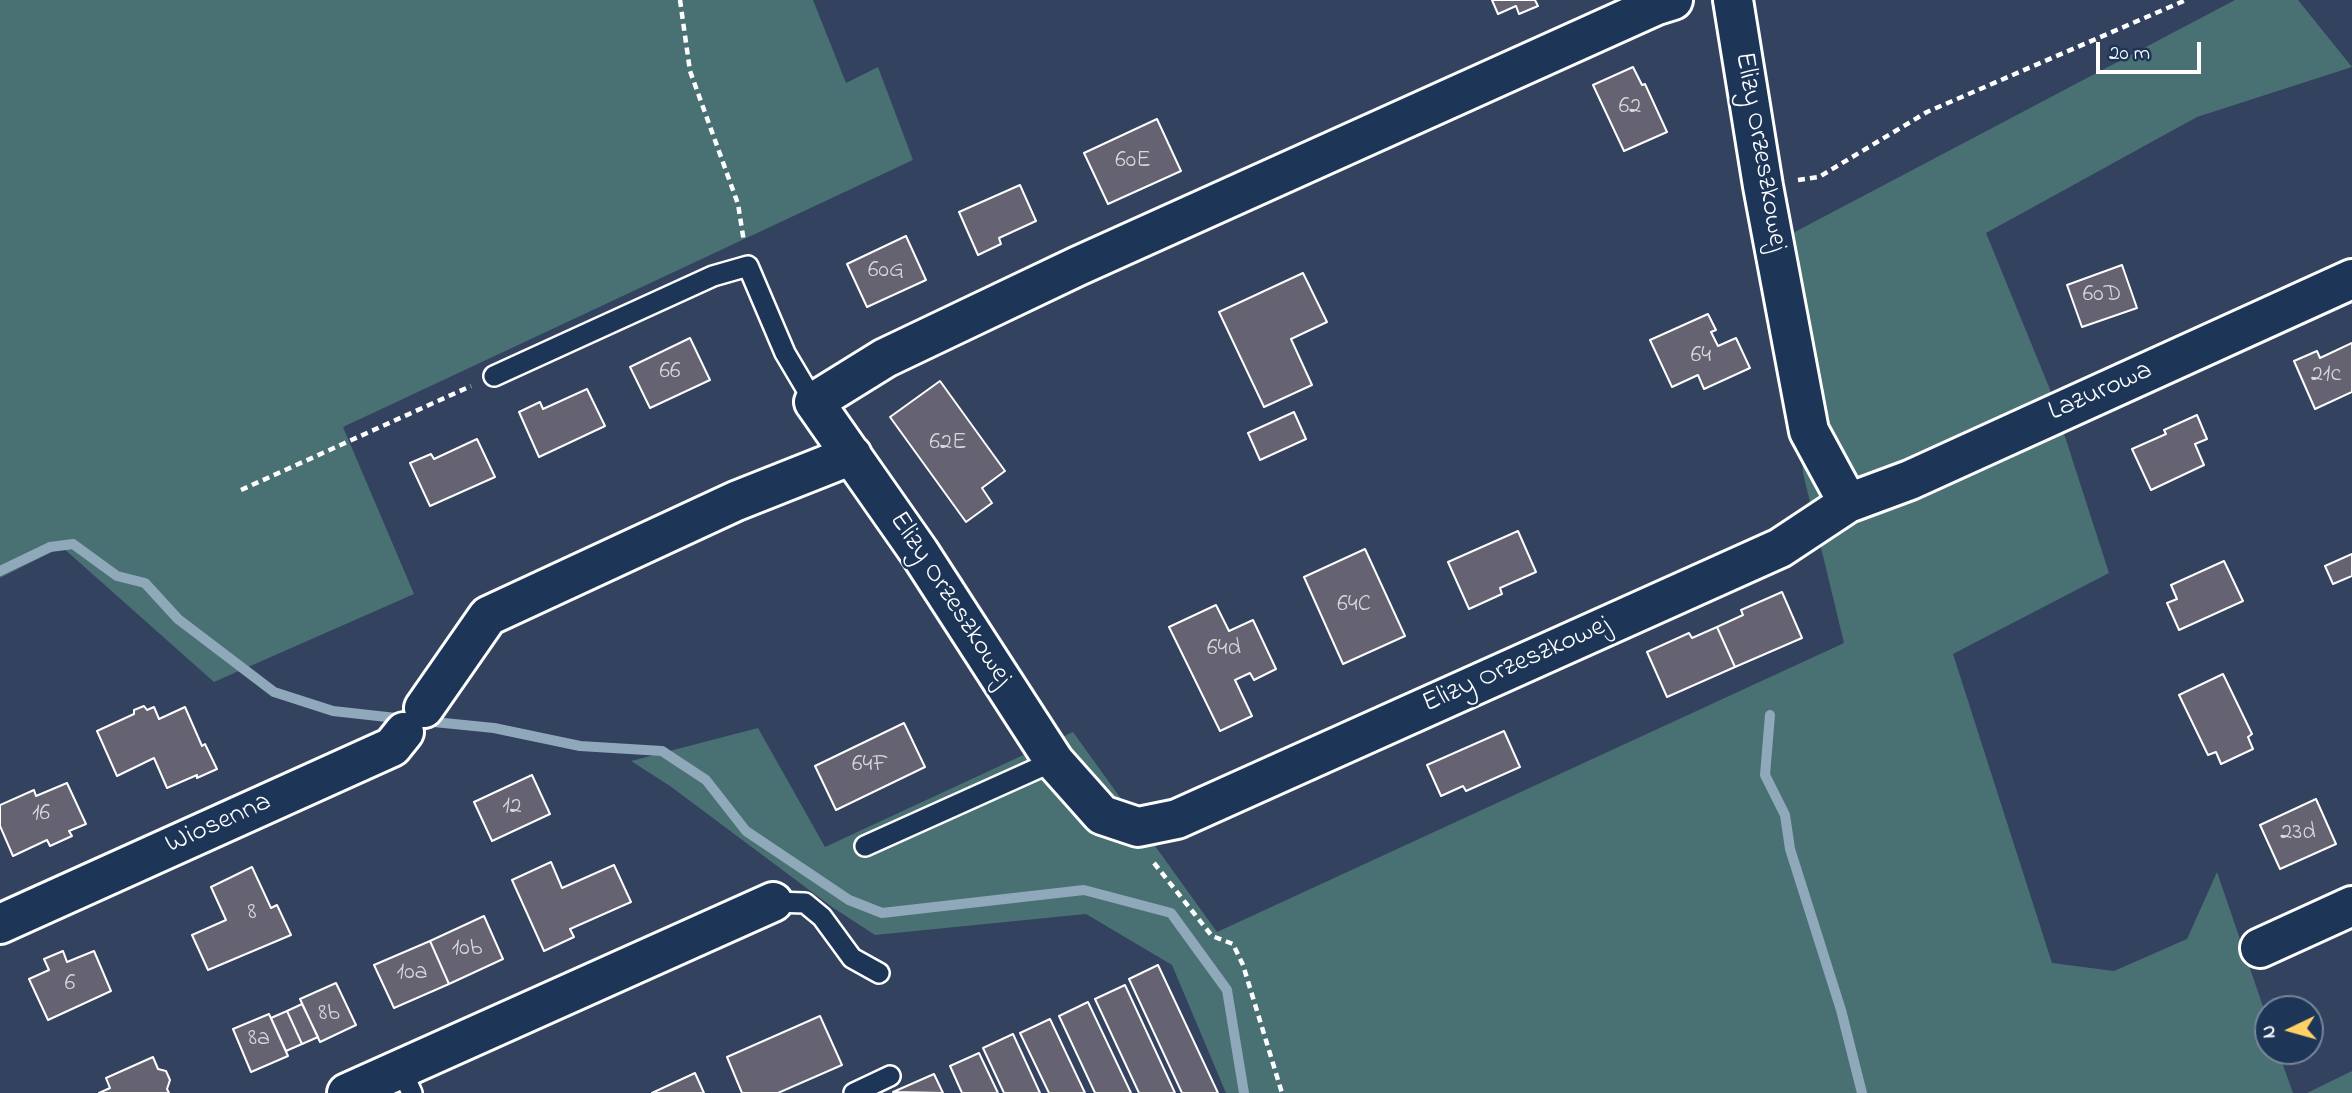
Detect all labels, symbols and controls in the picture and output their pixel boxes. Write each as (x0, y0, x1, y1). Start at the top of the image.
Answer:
scale bar (2100, 28, 2205, 72)
text: 20 m (2109, 39, 2150, 69)
street label: Elizy Orzeszkowej (1725, 50, 1793, 254)
house number: 62 (1619, 94, 1641, 122)
house number: 60E (1115, 148, 1151, 176)
house number: 60G (868, 258, 904, 286)
house number: 60D (2083, 282, 2121, 310)
house number: 64 (1691, 343, 1711, 371)
street label: Lazurowa (2044, 355, 2158, 431)
house number: 66 (659, 359, 681, 387)
house number: 21c (2311, 362, 2341, 390)
house number: 62E (929, 430, 967, 458)
street label: Elizy Orzeszkowej (880, 506, 1018, 694)
house number: 64C (1337, 592, 1371, 620)
street label: Elizy Orzeszkowej (1418, 610, 1616, 722)
house number: 64d (1207, 636, 1241, 664)
house number: 64F (852, 752, 888, 780)
street label: Wiosenna (161, 787, 277, 863)
house number: 12 (502, 794, 522, 822)
house number: 16 (32, 801, 50, 829)
house number: 23d (2280, 820, 2316, 848)
house number: 8 (248, 900, 256, 928)
house number: 10b (452, 936, 482, 964)
house number: 10a (397, 960, 427, 988)
house number: 6 (65, 971, 75, 999)
north arrow (2254, 995, 2324, 1065)
house number: 8b (318, 1001, 340, 1029)
text: N (2256, 1024, 2284, 1039)
house number: 8a (248, 1026, 270, 1054)

